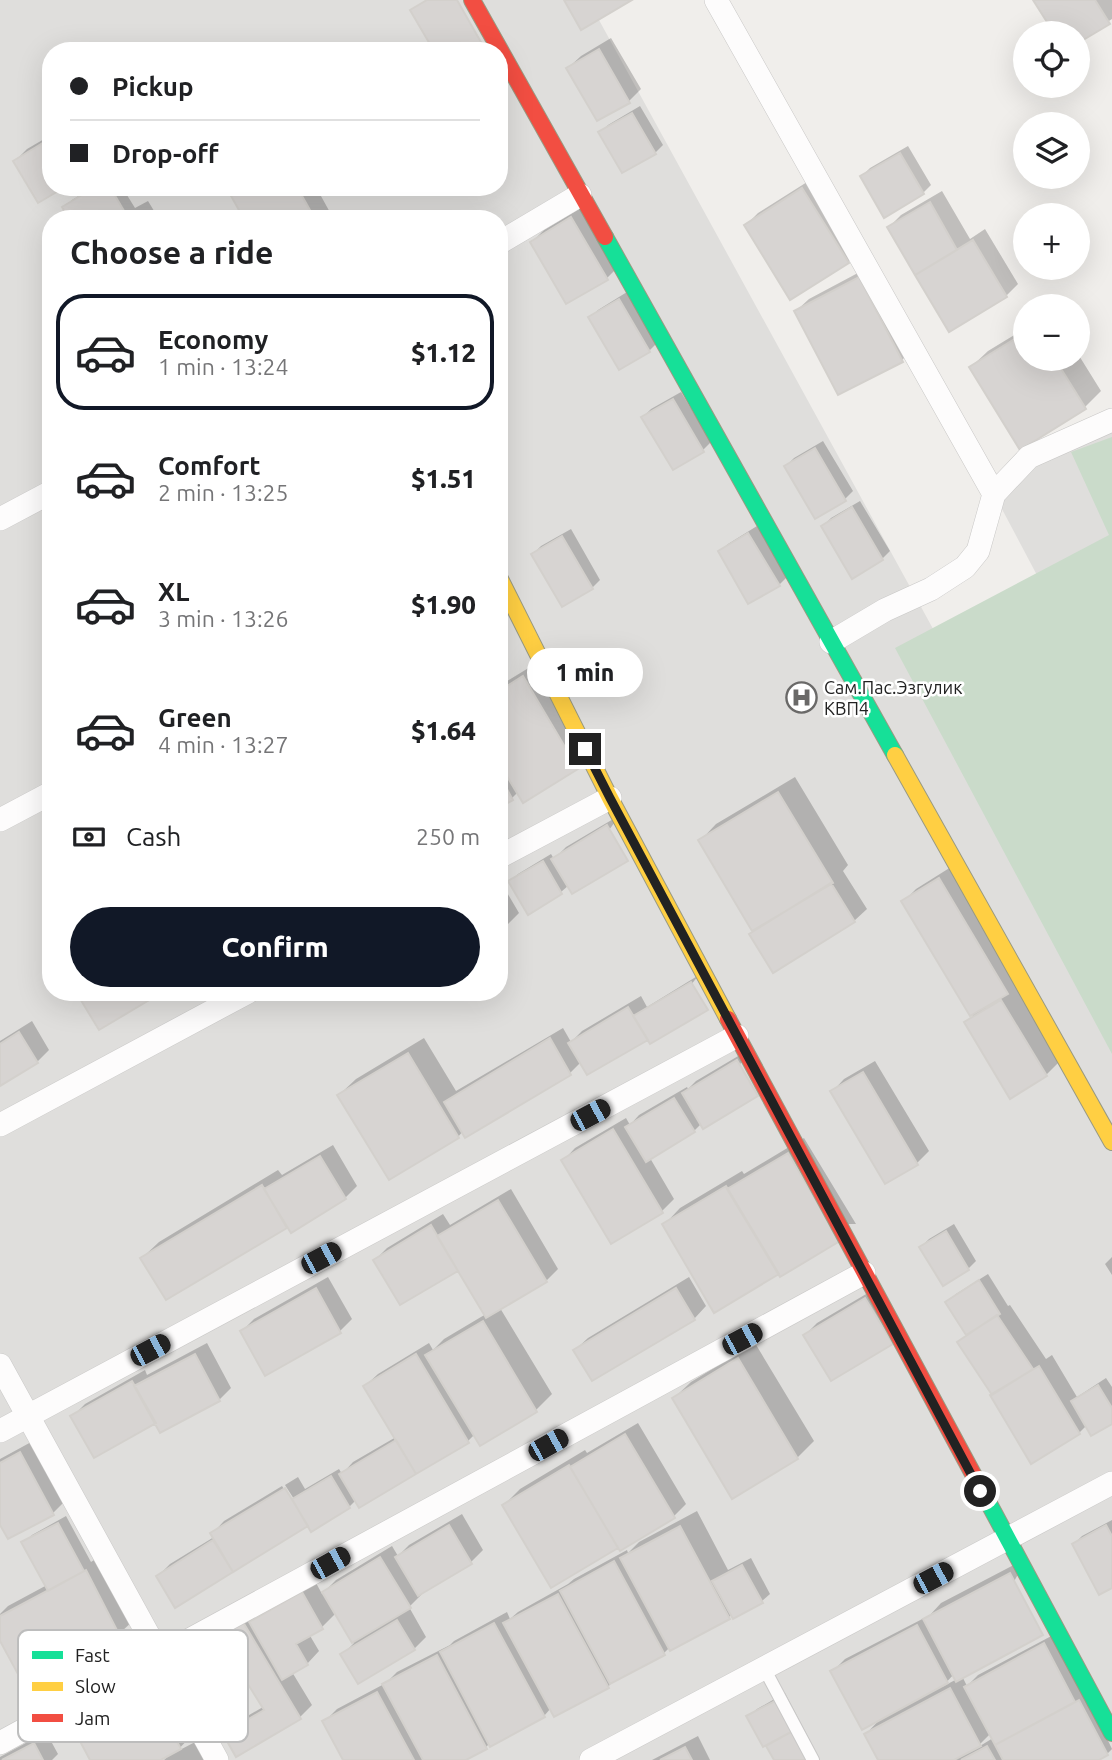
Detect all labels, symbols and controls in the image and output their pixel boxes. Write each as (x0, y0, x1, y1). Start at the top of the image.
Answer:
map controls (1013, 21, 1090, 371)
button: locate (1013, 21, 1090, 98)
text: Pickup (112, 72, 194, 101)
button: layers (1013, 112, 1090, 189)
text: Drop-off (112, 139, 219, 168)
button: + (1013, 203, 1090, 280)
text: Choose a ride (70, 234, 273, 270)
button: − (1013, 294, 1090, 371)
icon: car (74, 321, 137, 384)
text: Economy (158, 325, 268, 354)
text: $1.12 (411, 338, 476, 367)
text: 1 min · 13:24 (158, 354, 289, 379)
icon: car (74, 447, 137, 510)
text: Comfort (158, 451, 261, 480)
text: $1.51 (411, 464, 476, 493)
text: 2 min · 13:25 (158, 480, 289, 505)
icon: car (74, 573, 137, 636)
text: XL (158, 577, 189, 606)
text: $1.90 (411, 590, 476, 619)
text: 3 min · 13:26 (158, 606, 289, 631)
callout: 1 min (527, 648, 643, 696)
text: 1 min (556, 660, 614, 685)
place label: Сам.Пас.Эзгулик КВП4 (824, 677, 963, 718)
hospital icon: Сам.Пас.Эзгулик КВП4 (784, 681, 818, 715)
icon: car (74, 699, 137, 762)
text: Green (158, 703, 232, 732)
text: $1.64 (411, 716, 476, 745)
text: 4 min · 13:27 (158, 732, 289, 757)
route end (569, 733, 601, 765)
icon: cash (70, 818, 108, 856)
text: Cash (126, 822, 181, 851)
text: 250 m (416, 824, 480, 849)
button: Confirm (70, 907, 480, 987)
car (567, 1096, 614, 1134)
car (298, 1239, 345, 1277)
car (719, 1320, 766, 1358)
car (127, 1331, 174, 1369)
car (525, 1426, 572, 1464)
route start (964, 1475, 996, 1507)
car (307, 1544, 354, 1582)
car (910, 1559, 957, 1597)
legend (18, 1630, 248, 1742)
text: Fast (75, 1644, 110, 1666)
text: Slow (75, 1675, 116, 1697)
text: Jam (75, 1707, 111, 1729)

